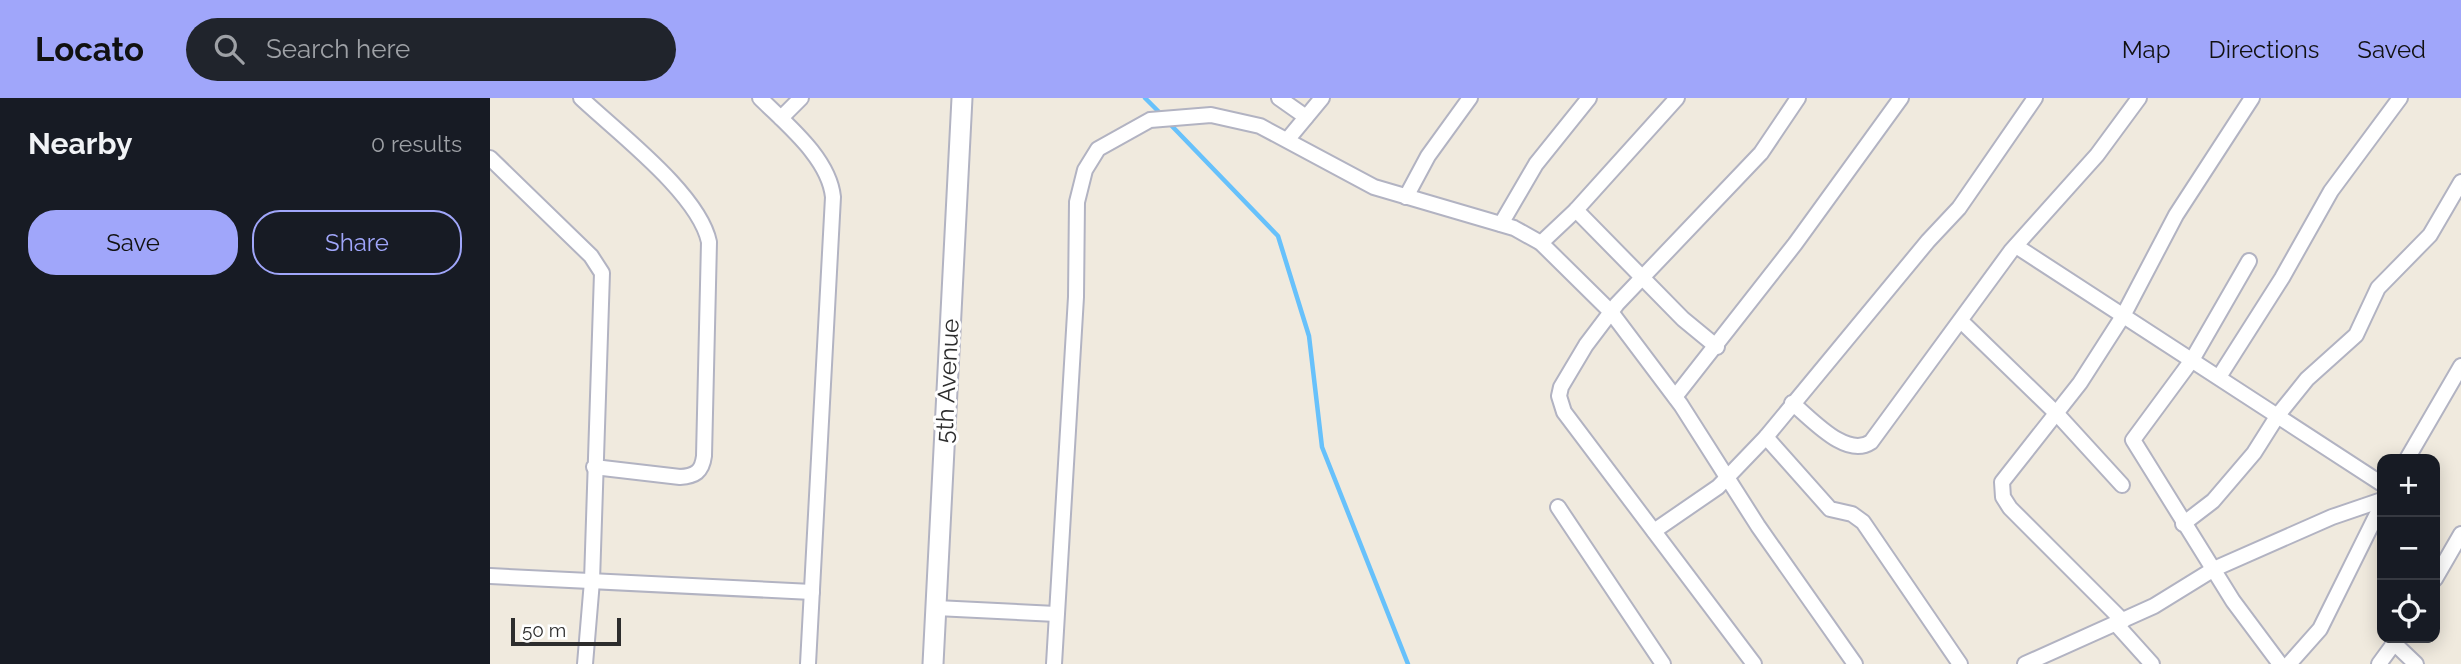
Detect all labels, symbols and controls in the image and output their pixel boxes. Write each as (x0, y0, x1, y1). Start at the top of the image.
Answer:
search box (186, 18, 676, 81)
text: Locato (35, 30, 144, 69)
icon: search (210, 30, 248, 68)
text: Search here (266, 34, 410, 64)
text: Map (2122, 35, 2171, 64)
text: Directions (2209, 35, 2319, 64)
text: Saved (2357, 35, 2426, 64)
text: Nearby (28, 126, 132, 161)
text: 0 results (371, 130, 462, 157)
button: Save (28, 210, 238, 275)
button: Share (252, 210, 462, 275)
street label: 5th Avenue (929, 318, 965, 444)
map controls (2377, 454, 2440, 643)
button: + (2377, 454, 2440, 517)
button: − (2377, 517, 2440, 580)
button: locate (2377, 580, 2440, 643)
scale bar (511, 615, 621, 647)
text: 50 m (522, 619, 566, 641)

